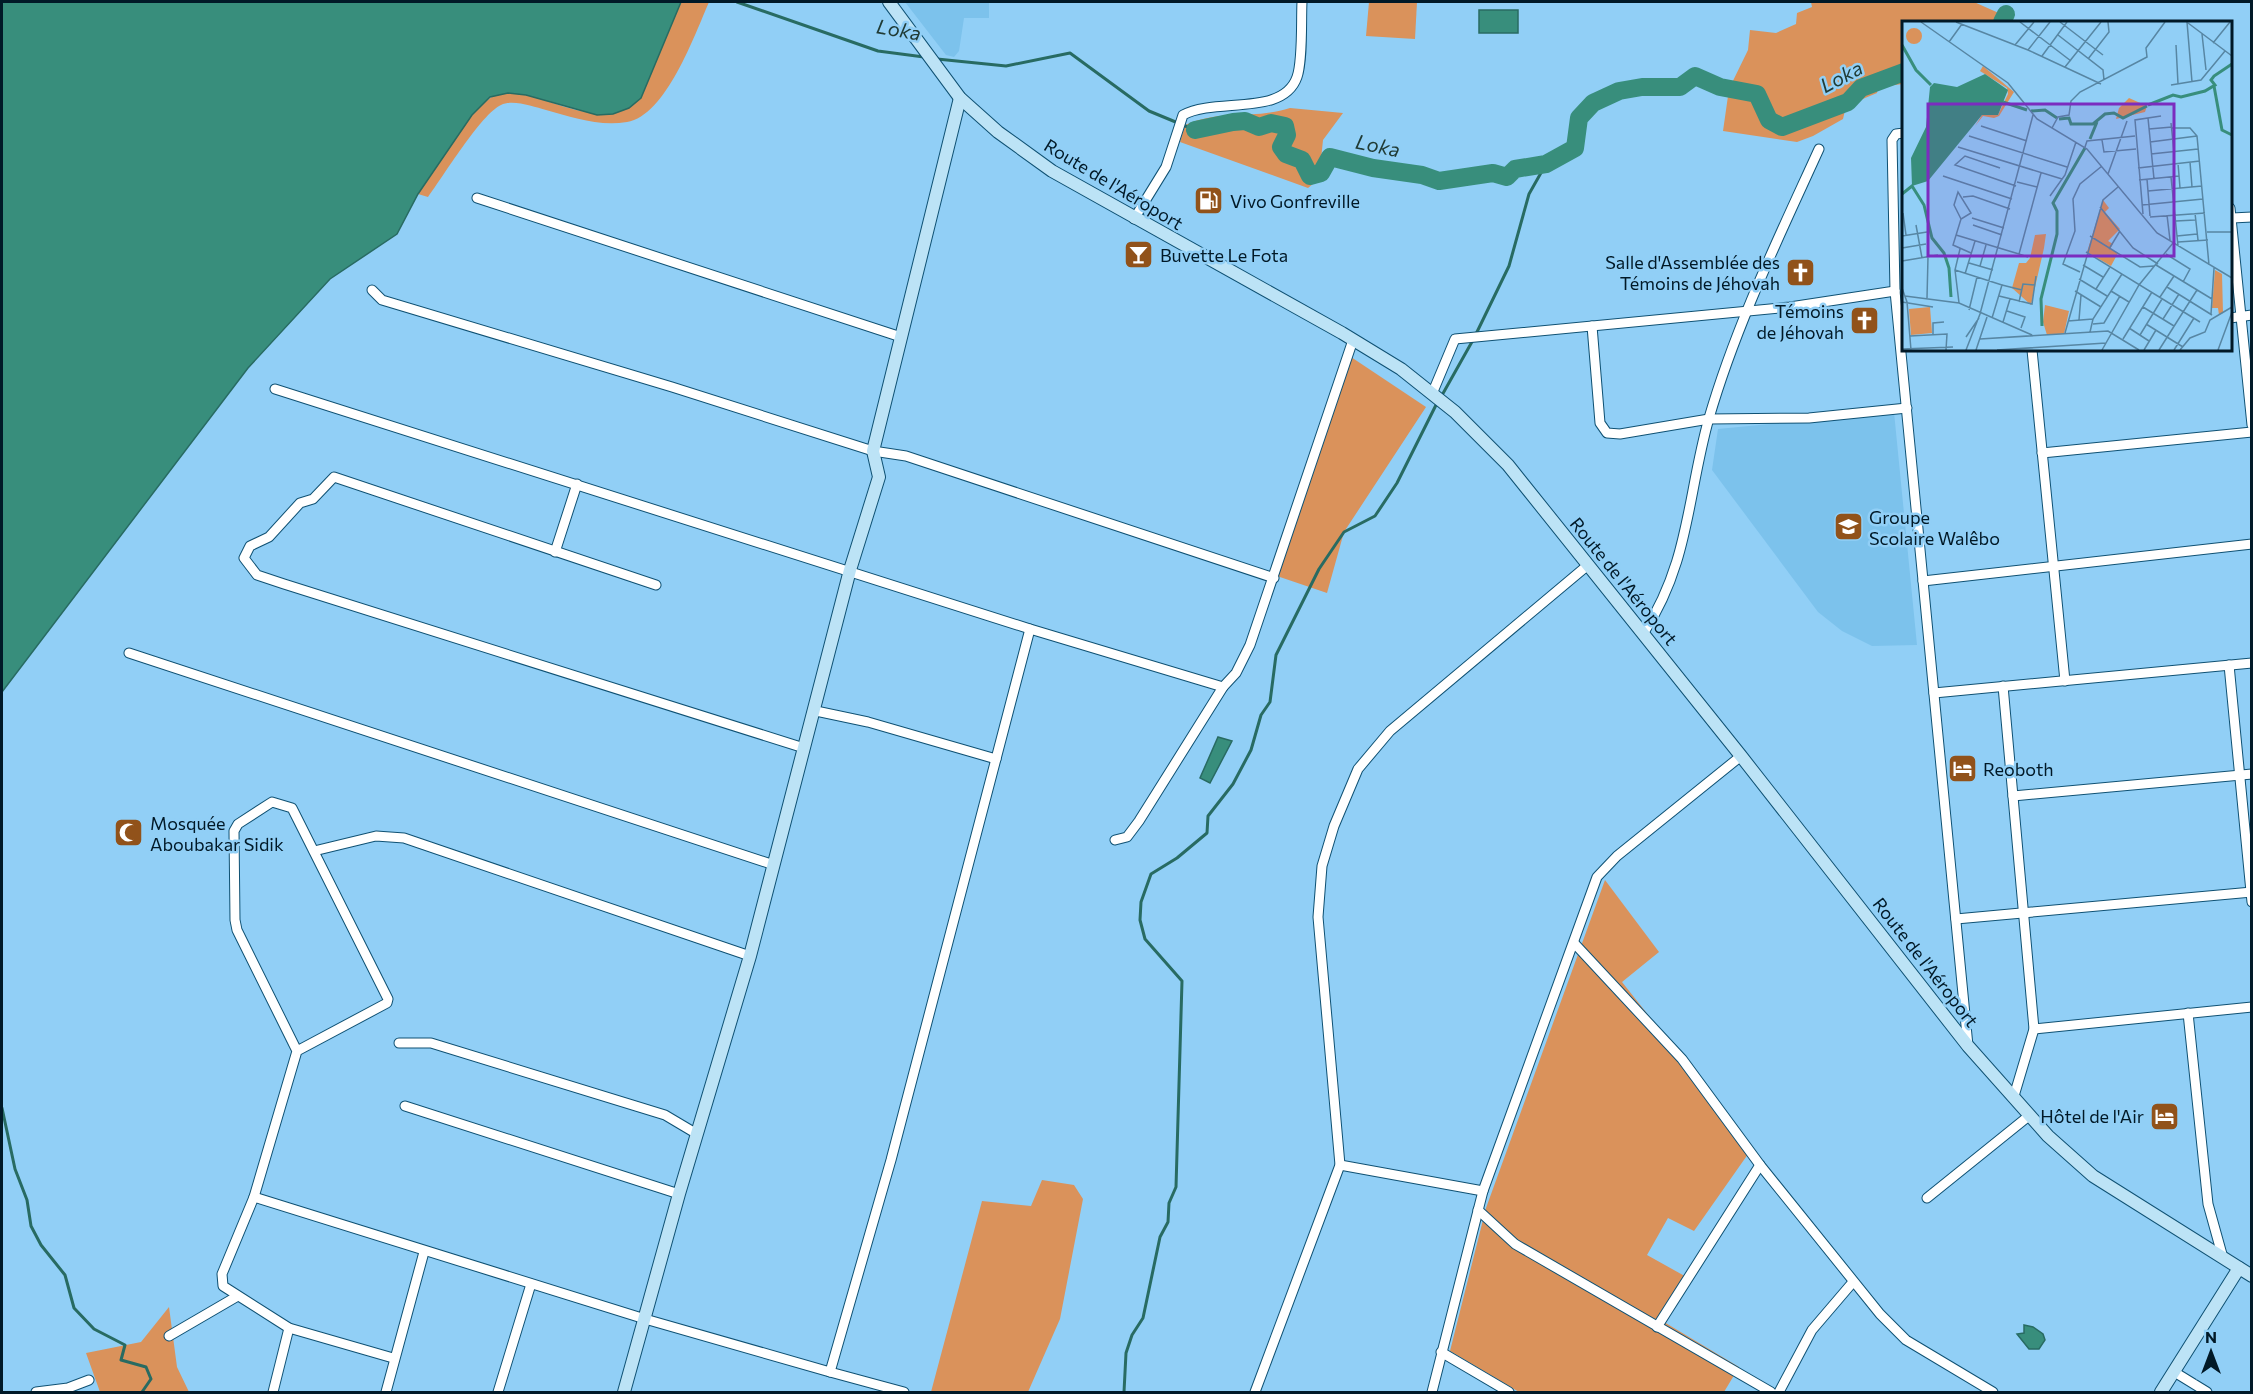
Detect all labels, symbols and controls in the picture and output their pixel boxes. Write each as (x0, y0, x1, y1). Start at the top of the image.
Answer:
water label: Loka (875, 13, 923, 45)
inset map (1902, 21, 2232, 351)
water label: Loka (1816, 55, 1866, 97)
water label: Loka (1354, 129, 1402, 161)
street label: Route de l'Aéroport (1041, 134, 1187, 234)
fuel station icon: Vivo Gonfreville (1193, 185, 1225, 217)
place label: Vivo Gonfreville (1230, 190, 1360, 212)
bar icon: Buvette Le Fota (1123, 239, 1155, 271)
place label: Buvette Le Fota (1160, 244, 1288, 266)
place label: Salle d'Assemblée des Témoins de Jéhovah (1605, 251, 1780, 294)
church icon: Salle d'Assemblée des Témoins de Jéhovah (1785, 256, 1817, 288)
place label: Témoins de Jéhovah (1756, 300, 1844, 343)
church icon: Témoins de Jéhovah (1849, 305, 1881, 337)
place label: Groupe Scolaire Walêbo (1869, 506, 2000, 549)
school or university icon: Groupe Scolaire Walêbo (1832, 511, 1864, 543)
street label: Route de l'Aéroport (1566, 513, 1682, 649)
hotel icon: Reoboth (1946, 753, 1978, 785)
place label: Reoboth (1983, 758, 2054, 780)
place label: Mosquée Aboubakar Sidik (150, 812, 284, 855)
mosque icon: Mosquée Aboubakar Sidik (113, 817, 145, 849)
street label: Route de l'Aéroport (1869, 893, 1983, 1031)
hotel icon: Hôtel de l'Air (2149, 1100, 2181, 1132)
place label: Hôtel de l'Air (2040, 1105, 2144, 1127)
north arrow (2181, 1322, 2241, 1382)
text: N (2205, 1327, 2217, 1346)

